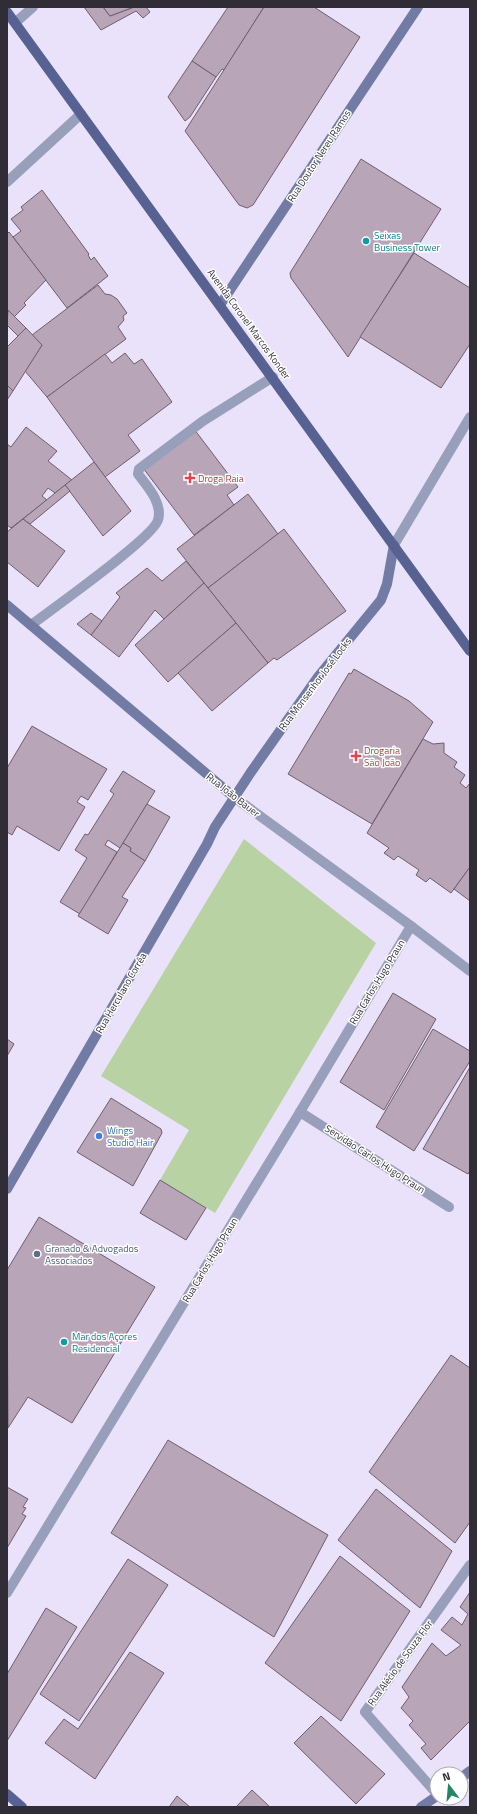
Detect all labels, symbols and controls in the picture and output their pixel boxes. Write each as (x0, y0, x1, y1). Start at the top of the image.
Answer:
street label: Rua Doutor Nereu Ramos (283, 107, 355, 205)
place label: Seixas Business Tower (374, 228, 440, 255)
marker: Seixas Business Tower (361, 236, 371, 246)
street label: Avenida Coronel Marcos Konder (204, 266, 294, 383)
place label: Droga Raia (198, 471, 244, 486)
marker: Droga Raia (185, 473, 195, 483)
street label: Rua Monsenhor José Locks (275, 634, 355, 734)
place label: Drogaria São João (364, 743, 400, 770)
marker: Drogaria São João (351, 751, 361, 761)
street label: Rua João Bauer (203, 769, 263, 821)
street label: Rua Carlos Hugo Praun (346, 937, 408, 1027)
street label: Rua Herculano Corrêa (92, 950, 150, 1036)
street label: Servidão Carlos Hugo Praun (322, 1121, 428, 1197)
place label: Wings Studio Hair (107, 1123, 154, 1150)
marker: Wings Studio Hair (94, 1131, 104, 1141)
street label: Rua Carlos Hugo Praun (179, 1215, 241, 1305)
place label: Granado & Advogados Associados (45, 1241, 139, 1268)
marker: Granado & Advogados Associados (32, 1249, 42, 1259)
place label: Mar dos Açores Residencial (72, 1329, 137, 1356)
marker: Mar dos Açores Residencial (59, 1337, 69, 1347)
street label: Rua Alécio de Souza Flor (364, 1617, 437, 1709)
north arrow (429, 1766, 469, 1806)
text: N (440, 1768, 452, 1785)

